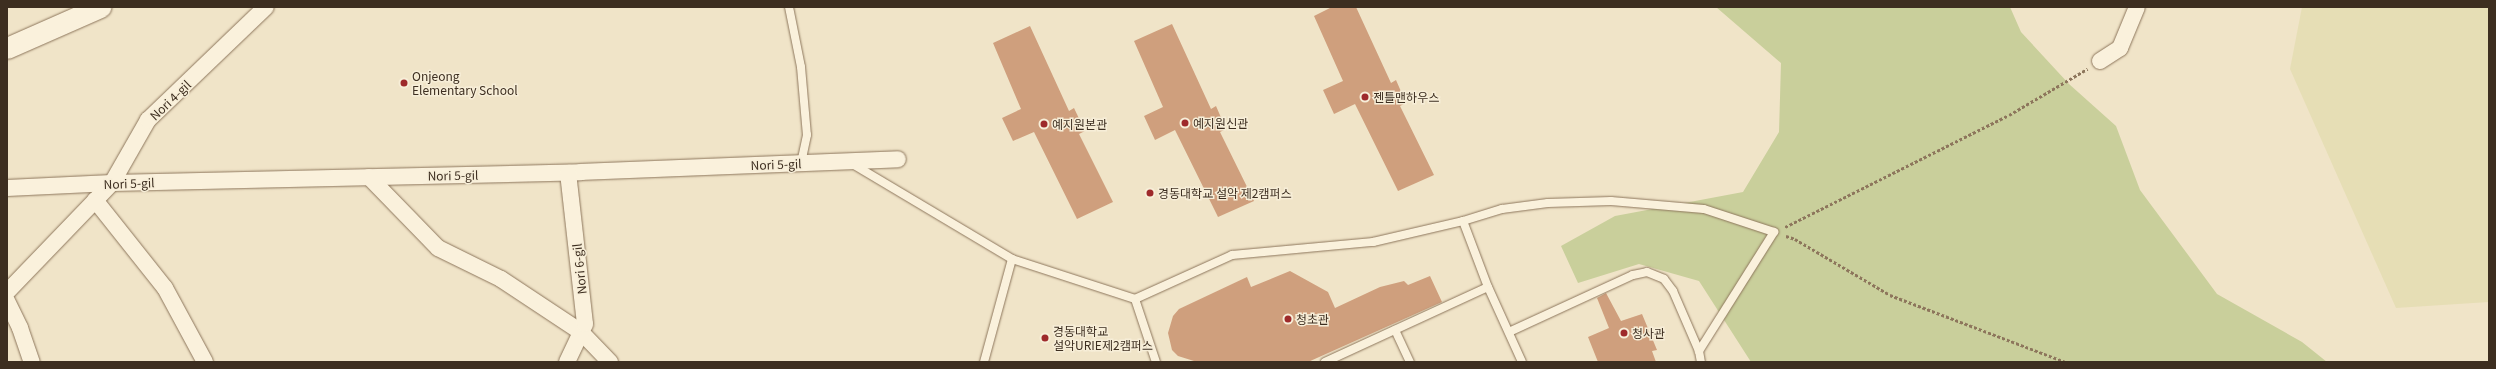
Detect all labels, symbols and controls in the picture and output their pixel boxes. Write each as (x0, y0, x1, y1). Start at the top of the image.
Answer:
place label: Onjeong Elementary School (412, 69, 518, 97)
street label: Nori 4-gil (147, 77, 193, 123)
marker: Onjeong Elementary School (399, 78, 409, 88)
place label: 젠틀맨하우스 (1373, 90, 1439, 104)
marker: 젠틀맨하우스 (1360, 92, 1370, 102)
place label: 예지원신관 (1193, 116, 1248, 130)
place label: 예지원본관 (1052, 117, 1107, 131)
marker: 예지원신관 (1180, 118, 1190, 128)
marker: 예지원본관 (1039, 119, 1049, 129)
street label: Nori 5-gil (750, 156, 802, 172)
street label: Nori 5-gil (427, 167, 479, 183)
street label: Nori 5-gil (103, 175, 155, 191)
place label: 경동대학교 설악 제2캠퍼스 (1158, 186, 1291, 200)
marker: 경동대학교 설악 제2캠퍼스 (1145, 188, 1155, 198)
street label: Nori 6-gil (569, 243, 589, 295)
place label: 청초관 (1296, 312, 1329, 326)
marker: 청초관 (1283, 314, 1293, 324)
place label: 경동대학교 설악URIE제2캠퍼스 (1053, 324, 1153, 352)
place label: 청사관 (1632, 326, 1665, 340)
marker: 청사관 (1619, 328, 1629, 338)
marker: 경동대학교 설악URIE제2캠퍼스 (1040, 333, 1050, 343)

